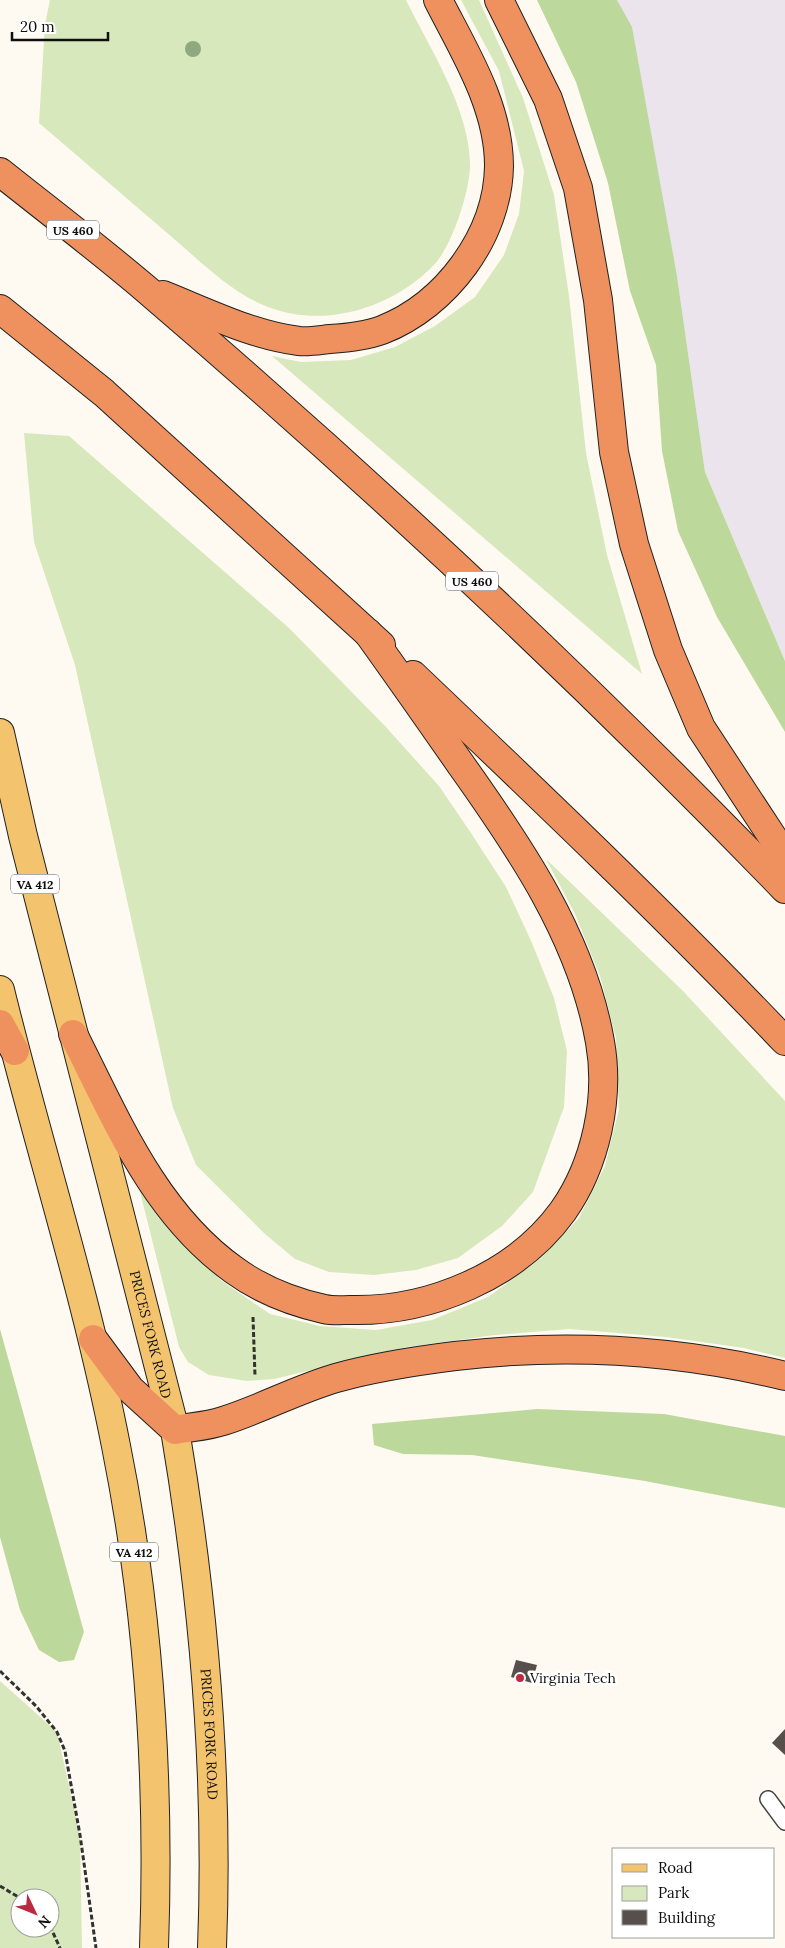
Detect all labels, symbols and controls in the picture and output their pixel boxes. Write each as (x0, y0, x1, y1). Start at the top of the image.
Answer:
scale bar (12, 10, 109, 42)
text: 20 m (20, 17, 55, 36)
road number: US 460 (47, 220, 99, 240)
road number: US 460 (446, 572, 498, 590)
road number: VA 412 (11, 874, 59, 894)
street label: PRICES FORK ROAD (126, 1268, 176, 1400)
road number: VA 412 (110, 1542, 158, 1561)
street label: PRICES FORK ROAD (197, 1668, 222, 1800)
place label: Virginia Tech (529, 1669, 616, 1687)
marker: Virginia Tech (514, 1672, 526, 1684)
legend (612, 1848, 775, 1938)
text: Road (658, 1858, 693, 1877)
text: Park (658, 1883, 689, 1902)
north arrow (10, 1888, 60, 1938)
text: Building (658, 1908, 716, 1927)
text: N (34, 1912, 55, 1932)

